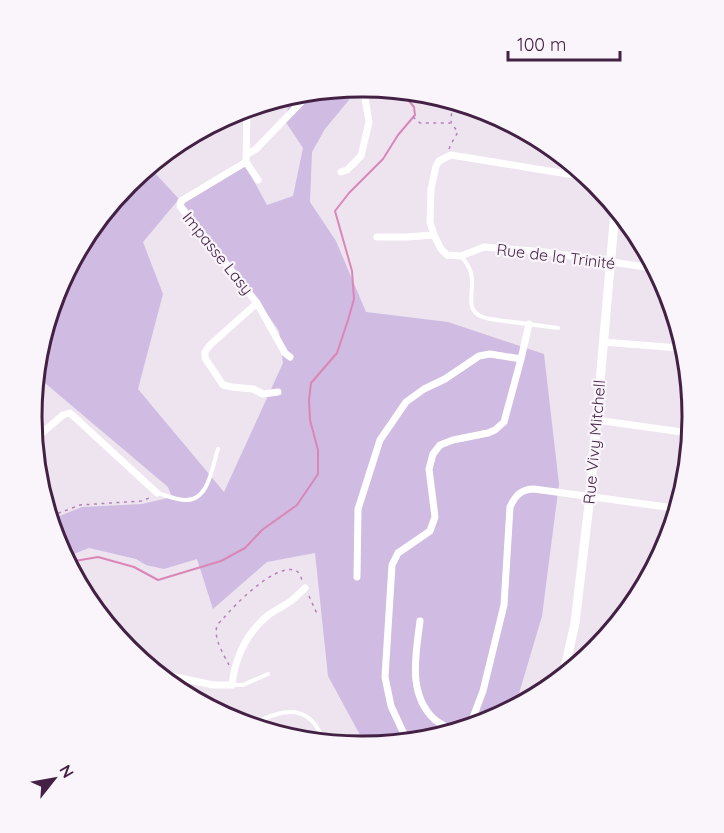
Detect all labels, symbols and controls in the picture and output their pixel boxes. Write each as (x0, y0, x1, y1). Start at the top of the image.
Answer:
scale bar (508, 24, 620, 62)
text: 100 m (517, 33, 566, 56)
street label: Impasse Lasy (178, 207, 258, 299)
street label: Rue de la Trinité (496, 239, 616, 273)
street label: Rue Vivy Mitchell (579, 379, 609, 505)
north arrow (24, 749, 84, 809)
text: N (55, 761, 78, 781)

